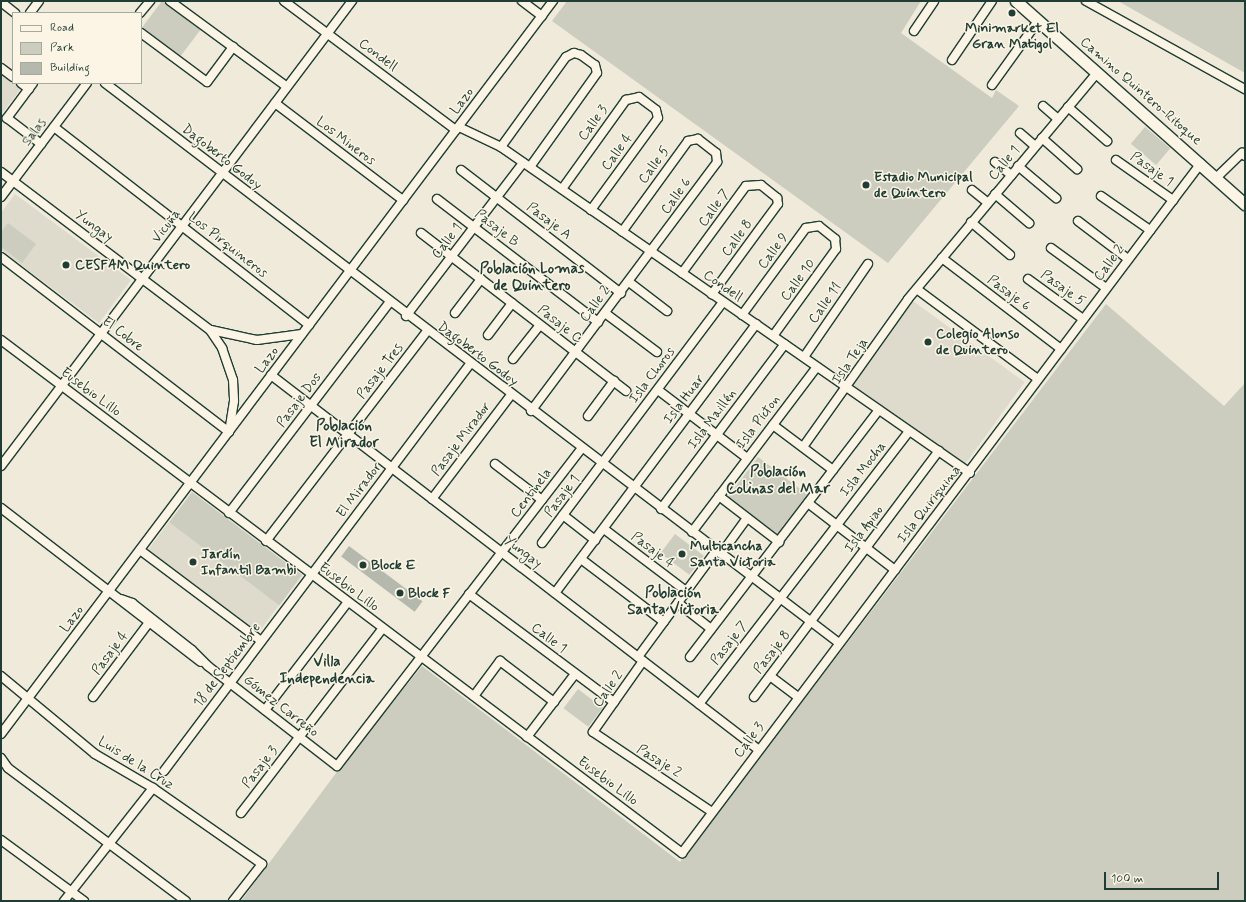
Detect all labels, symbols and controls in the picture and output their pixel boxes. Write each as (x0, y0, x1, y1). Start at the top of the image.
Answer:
marker: Minimarket El Gran Matigol (1007, 8, 1017, 18)
legend (12, 12, 142, 84)
text: Road (50, 20, 74, 36)
place label: Minimarket El Gran Matigol (966, 20, 1058, 52)
street label: Camino Quintero-Ritoque (1077, 33, 1205, 149)
street label: Condell (355, 35, 401, 75)
text: Park (50, 40, 74, 56)
text: Building (50, 60, 90, 76)
street label: Lazo (447, 84, 477, 118)
street label: Calle 3 (574, 102, 612, 144)
street label: Los Mineros (312, 113, 380, 169)
street label: Salas (18, 115, 50, 149)
street label: Dagoberto Godoy (178, 120, 266, 194)
street label: Calle 4 (598, 130, 636, 174)
street label: Calle 1 (985, 142, 1023, 184)
street label: Calle 5 (635, 143, 673, 187)
street label: Pasaje 1 (1127, 148, 1177, 190)
place label: Estadio Municipal de Quintero (874, 169, 973, 202)
street label: Calle 6 (657, 174, 695, 218)
marker: Estadio Municipal de Quintero (861, 180, 871, 190)
street label: Calle 7 (695, 186, 733, 230)
street label: Pasaje A (523, 199, 575, 243)
street label: Yungay (71, 206, 117, 246)
street label: Vicuña (148, 206, 184, 246)
street label: Pasaje B (472, 206, 522, 250)
street label: Los Pirquineros (188, 211, 268, 279)
street label: Calle 8 (718, 216, 756, 260)
street label: Calle 1 (428, 220, 466, 262)
street label: Calle 9 (754, 230, 792, 272)
street label: Calle 2 (1090, 242, 1128, 284)
street label: Calle 10 (777, 256, 819, 304)
place label: CESFAM Quintero (75, 257, 185, 273)
marker: CESFAM Quintero (60, 259, 72, 271)
district label: Población Lomas de Quintero (480, 260, 584, 295)
street label: Condell (700, 266, 746, 306)
street label: Pasaje 5 (1037, 266, 1089, 310)
street label: Pasaje 6 (984, 271, 1034, 315)
street label: Calle 11 (805, 279, 845, 327)
street label: Calle 2 (576, 283, 614, 325)
street label: Pasaje C (534, 301, 586, 347)
street label: El Cobre (97, 312, 149, 356)
street label: Dagoberto Godoy (434, 318, 522, 390)
place label: Colegio Alonso de Quintero (936, 326, 1019, 358)
street label: Isla Teja (828, 335, 872, 387)
marker: Colegio Alonso de Quintero (923, 337, 933, 347)
street label: Pasaje Tres (353, 340, 407, 402)
street label: Lazo (252, 343, 282, 377)
street label: Isla Choros (625, 343, 679, 407)
street label: Eusebio Lillo (58, 364, 124, 420)
street label: Pasaje Dos (273, 369, 325, 431)
street label: Isla Huar (661, 372, 707, 426)
street label: Isla Maillén (684, 386, 740, 452)
street label: Isla Picton (733, 392, 783, 452)
street label: Pasaje Mirador (428, 398, 494, 480)
district label: Población El Mirador (311, 417, 377, 452)
street label: Isla Mocha (836, 438, 890, 500)
street label: El Mirador (334, 460, 384, 520)
district label: Población Colinas del Mar (728, 463, 828, 498)
street label: Isla Quiriquina (894, 463, 964, 545)
street label: Centinela (507, 465, 555, 521)
street label: Pasaje 1 (541, 471, 583, 521)
street label: Isla Apiao (841, 502, 887, 556)
street label: Pasaje 4 (628, 528, 678, 572)
street label: Yungay (501, 532, 545, 572)
place label: Multicancha Santa Victoria (690, 538, 775, 570)
place label: Jardín Infantil Bambi (201, 546, 296, 578)
marker: Multicancha Santa Victoria (677, 549, 687, 559)
marker: Jardín Infantil Bambi (188, 557, 198, 567)
place label: Block E (371, 557, 414, 573)
street label: Eusebio Lillo (316, 559, 382, 615)
marker: Block E (358, 560, 368, 570)
district label: Población Santa Victoria (627, 584, 719, 619)
place label: Block F (408, 585, 450, 601)
marker: Block F (395, 588, 405, 598)
street label: Lazo (57, 602, 87, 636)
street label: Pasaje 7 (707, 618, 751, 668)
street label: 18 de Septiembre (189, 619, 265, 711)
street label: Calle 1 (528, 619, 570, 657)
street label: Pasaje 8 (750, 627, 794, 677)
street label: Pasaje 4 (88, 628, 132, 678)
district label: Villa Independencia (279, 653, 375, 688)
street label: Calle 2 (589, 667, 627, 711)
street label: Gómez Carreño (239, 671, 323, 741)
street label: Calle 3 (730, 719, 768, 761)
street label: Luis de la Cruz (94, 732, 178, 794)
street label: Pasaje 2 (634, 741, 684, 781)
street label: Pasaje 3 (238, 743, 282, 791)
street label: Eusebio Lillo (575, 753, 641, 809)
scale bar (1106, 864, 1221, 890)
text: 100 m (1111, 871, 1143, 887)

